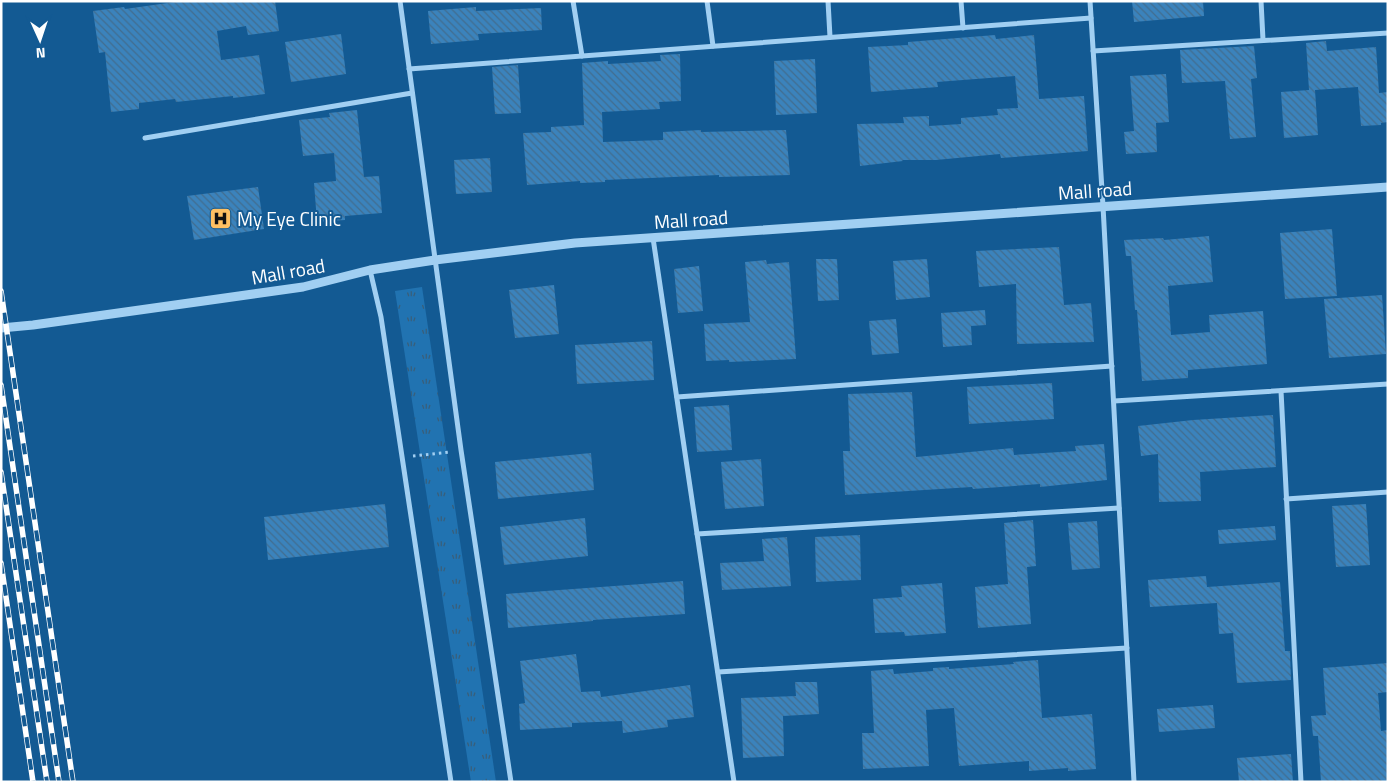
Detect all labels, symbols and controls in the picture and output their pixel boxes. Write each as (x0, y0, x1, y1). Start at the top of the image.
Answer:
north arrow (15, 15, 65, 65)
text: N (35, 43, 46, 64)
street label: Mall road (1057, 173, 1133, 207)
street label: Mall road (653, 202, 729, 236)
place label: My Eye Clinic (237, 204, 341, 233)
hospital icon: My Eye Clinic (209, 206, 233, 230)
street label: Mall road (249, 250, 327, 292)

